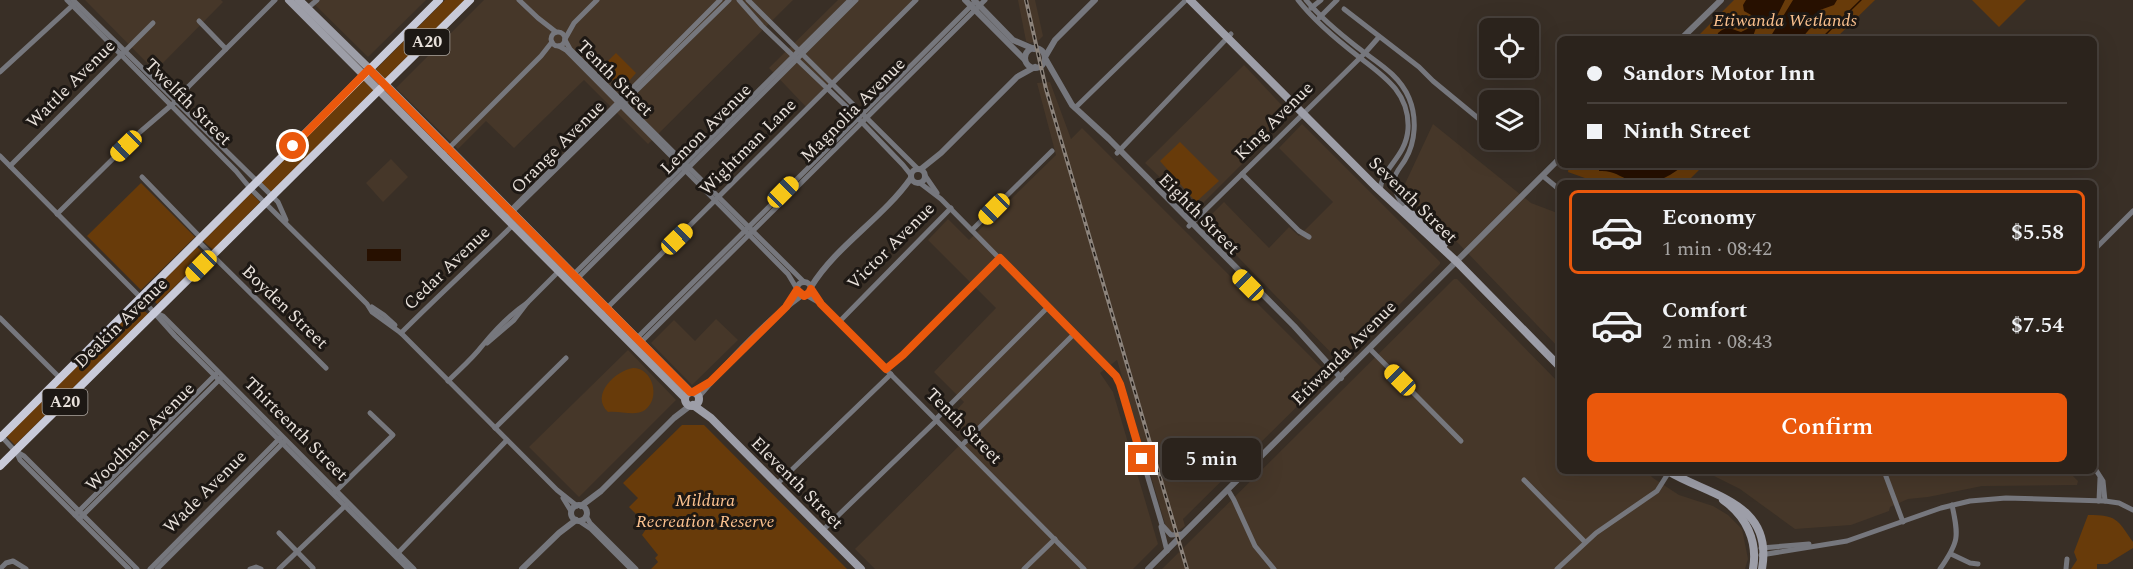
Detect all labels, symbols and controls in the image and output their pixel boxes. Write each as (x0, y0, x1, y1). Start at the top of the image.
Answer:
park label: Etiwanda Wetlands (1713, 7, 1858, 34)
map controls (1479, 18, 1539, 150)
button: locate (1479, 18, 1539, 78)
road number: A20 (404, 29, 450, 55)
street label: Wattle Avenue (20, 33, 122, 135)
street label: Tenth Street (570, 33, 660, 123)
street label: Magnolia Avenue (794, 51, 912, 169)
street label: Twelfth Street (138, 52, 238, 152)
text: Sandors Motor Inn (1623, 57, 1815, 90)
street label: King Avenue (1228, 75, 1320, 167)
street label: Lemon Avenue (654, 77, 758, 181)
button: layers (1479, 90, 1539, 150)
street label: Wightman Lane (693, 92, 803, 202)
street label: Orange Avenue (505, 94, 611, 200)
text: Ninth Street (1623, 115, 1751, 148)
car (107, 127, 145, 165)
route start (279, 132, 306, 159)
street label: Seventh Street (1362, 150, 1464, 250)
street label: Eighth Street (1152, 167, 1246, 261)
car (764, 173, 802, 211)
car (975, 190, 1013, 228)
street label: Victor Avenue (841, 196, 941, 296)
text: Economy (1662, 201, 1755, 234)
icon: car (1590, 205, 1644, 259)
text: $5.58 (2011, 216, 2064, 249)
street label: Cedar Avenue (397, 219, 497, 317)
car (658, 220, 696, 258)
text: 1 min · 08:42 (1662, 234, 1772, 264)
car (182, 247, 220, 285)
street label: Boyden Street (236, 259, 334, 355)
car (1229, 266, 1267, 304)
street label: Deakin Avenue (68, 271, 174, 375)
street label: Etiwanda Avenue (1285, 294, 1403, 412)
text: Comfort (1662, 294, 1747, 327)
icon: car (1590, 298, 1644, 352)
text: $7.54 (2011, 309, 2064, 342)
text: 2 min · 08:43 (1662, 327, 1772, 357)
car (1381, 361, 1419, 399)
street label: Thirteenth Street (238, 371, 354, 487)
street label: Woodham Avenue (79, 376, 201, 498)
street label: Tenth Street (919, 381, 1009, 471)
road number: A20 (42, 389, 88, 415)
button: Confirm (1587, 393, 2067, 462)
street label: Eleventh Street (744, 430, 850, 536)
callout: 5 min (1163, 438, 1262, 480)
street label: Wade Avenue (157, 444, 253, 540)
text: 5 min (1186, 444, 1237, 474)
route end (1128, 445, 1155, 472)
park label: Mildura Recreation Reserve (636, 487, 774, 535)

